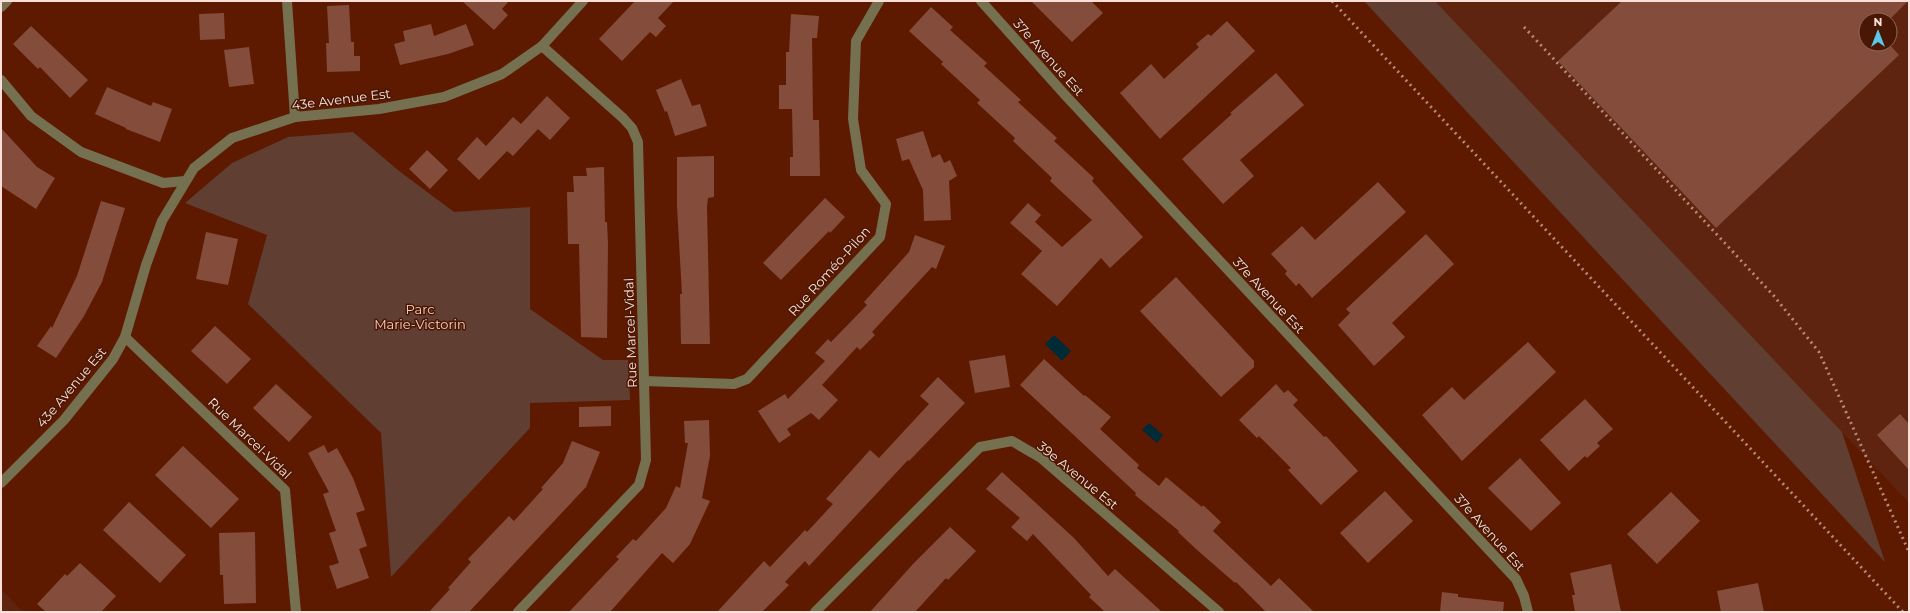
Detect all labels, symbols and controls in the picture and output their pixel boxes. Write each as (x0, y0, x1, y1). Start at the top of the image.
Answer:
north arrow (1858, 12, 1898, 52)
street label: 37e Avenue Est (1010, 15, 1088, 99)
text: N (1874, 15, 1882, 29)
street label: 43e Avenue Est (291, 85, 391, 113)
street label: Rue Roméo-Pilon (785, 223, 873, 319)
street label: 37e Avenue Est (1230, 254, 1308, 336)
street label: Rue Marcel-Vidal (620, 278, 640, 388)
park label: Parc Marie-Victorin (374, 301, 466, 332)
street label: 43e Avenue Est (33, 344, 109, 430)
street label: Rue Marcel-Vidal (205, 394, 295, 482)
street label: 39e Avenue Est (1034, 438, 1122, 512)
street label: 37e Avenue Est (1451, 490, 1529, 574)

